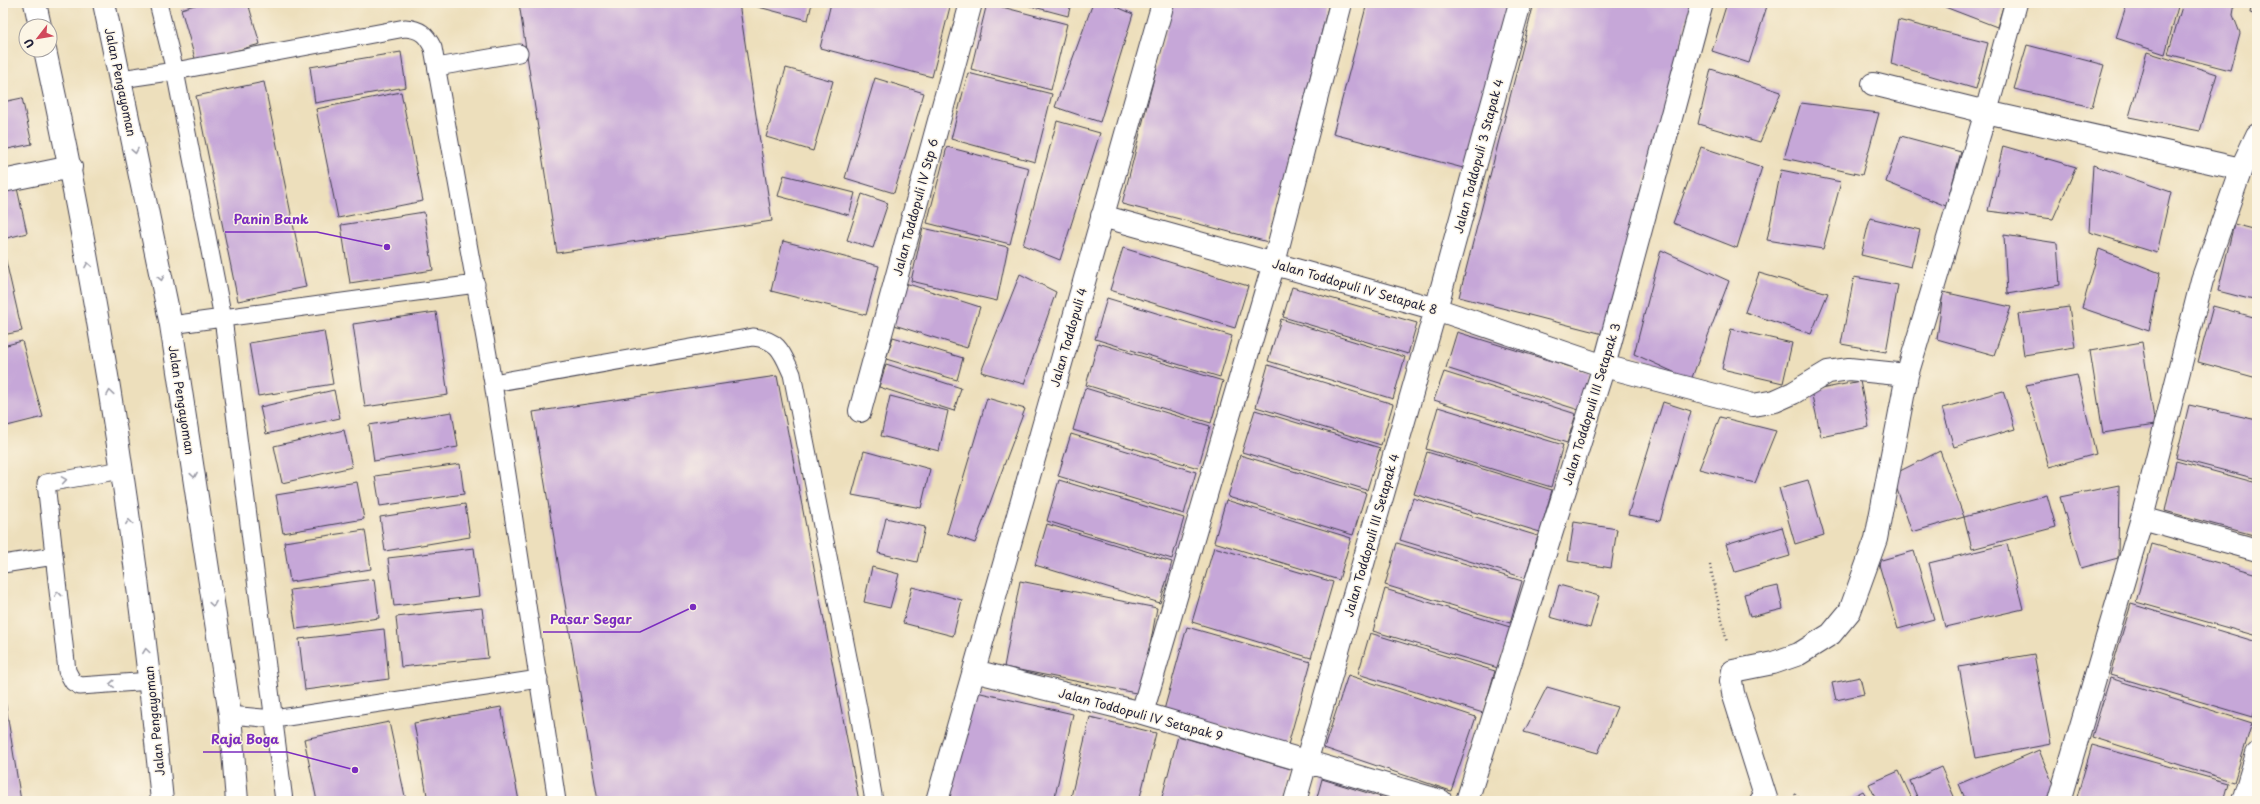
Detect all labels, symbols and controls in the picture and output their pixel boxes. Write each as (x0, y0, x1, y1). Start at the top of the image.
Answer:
north arrow (18, 18, 58, 58)
street label: Jalan Pengayoman (101, 26, 141, 138)
text: U (20, 35, 38, 51)
street label: Jalan Toddopuli 3 Stapak 4 (1449, 77, 1507, 235)
street label: Jalan Toddopuli IV Stp 6 (888, 136, 942, 278)
one-way arrow (131, 148, 139, 154)
callout: Panin Bank (225, 207, 317, 232)
text: Panin Bank (233, 209, 309, 228)
street label: Jalan Toddopuli IV Setapak 8 (1270, 254, 1440, 318)
one-way arrow (84, 262, 93, 268)
one-way arrow (157, 275, 165, 281)
street label: Jalan Toddopuli 4 (1045, 285, 1091, 389)
street label: Jalan Toddopuli III Setapak 3 (1558, 320, 1624, 487)
street label: Jalan Pengayoman (164, 344, 200, 456)
one-way arrow (106, 390, 114, 397)
street label: Jalan Toddopuli III Setapak 4 (1339, 451, 1403, 619)
one-way arrow (189, 472, 198, 479)
one-way arrow (61, 476, 67, 485)
one-way arrow (125, 519, 134, 525)
one-way arrow (54, 591, 63, 597)
one-way arrow (208, 601, 217, 607)
callout: Pasar Segar (543, 607, 640, 632)
text: Pasar Segar (550, 609, 633, 628)
one-way arrow (142, 648, 151, 654)
street label: Jalan Pengayoman (139, 665, 169, 777)
one-way arrow (109, 679, 115, 688)
street label: Jalan Toddopuli IV Setapak 9 (1057, 683, 1225, 745)
callout: Raja Boga (203, 727, 287, 752)
text: Raja Boga (211, 729, 279, 748)

